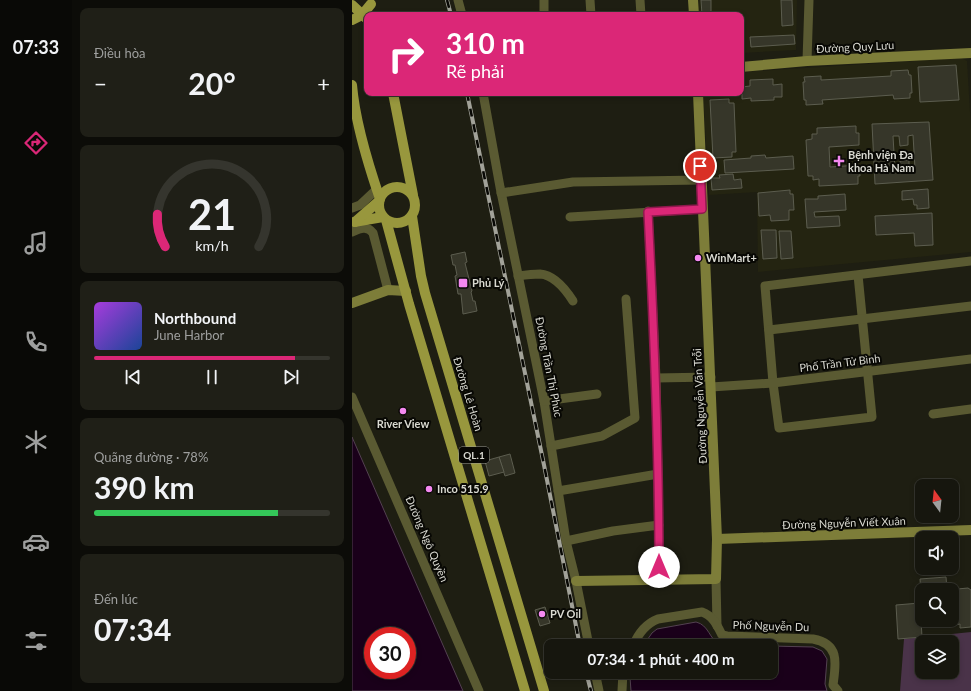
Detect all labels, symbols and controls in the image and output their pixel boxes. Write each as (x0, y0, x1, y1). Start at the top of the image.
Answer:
text: 310 m (446, 26, 525, 60)
icon: right (380, 28, 432, 80)
text: 07:33 (13, 36, 59, 58)
street label: Đường Quy Lưu (816, 38, 894, 55)
text: Điều hòa (94, 45, 146, 61)
text: Rẽ phải (446, 60, 504, 82)
text: 20° (188, 65, 236, 101)
text: − (94, 70, 107, 97)
text: + (317, 70, 330, 97)
icon: directions (22, 129, 50, 157)
place label: Bệnh viện Đa khoa Hà Nam (848, 148, 914, 174)
pin (683, 149, 717, 183)
icon: arrive (689, 155, 711, 177)
marker: Bệnh viện Đa khoa Hà Nam (833, 155, 845, 167)
text: 21 (188, 189, 236, 239)
icon: music (22, 229, 50, 257)
text: km/h (195, 236, 229, 253)
place label: WinMart+ (706, 251, 757, 264)
marker: WinMart+ (693, 253, 703, 263)
place label: Phủ Lý (472, 276, 505, 289)
marker: Phủ Lý (457, 277, 469, 289)
text: Northbound (154, 309, 236, 327)
street label: Đường Trần Thị Phúc (533, 316, 566, 418)
text: June Harbor (154, 327, 224, 343)
icon: phone (22, 328, 50, 356)
street label: Đường Nguyễn Văn Trỗi (690, 348, 709, 464)
street label: Phố Trần Tử Bình (799, 351, 881, 374)
street label: Đường Lê Hoàn (451, 355, 486, 432)
icon: previous (122, 366, 144, 388)
icon: pause (201, 366, 223, 388)
icon: next (280, 366, 302, 388)
marker: River View (398, 406, 408, 416)
place label: River View (377, 417, 429, 430)
icon: climate (22, 428, 50, 456)
road number: QL.1 (459, 447, 489, 463)
text: Quãng đường · 78% (94, 449, 208, 465)
text: 390 km (94, 469, 195, 505)
north arrow (915, 479, 959, 523)
map controls (915, 479, 959, 679)
place label: Inco 515.9 (437, 482, 489, 495)
marker: Inco 515.9 (424, 484, 434, 494)
street label: Đường Ngô Quyền (404, 494, 451, 584)
street label: Đường Nguyễn Viết Xuân (782, 514, 906, 531)
icon: car (22, 528, 50, 556)
button: sound (915, 531, 959, 575)
position arrow (638, 546, 680, 588)
button: search (915, 583, 959, 627)
text: Đến lúc (94, 591, 138, 607)
place label: PV Oil (550, 607, 581, 620)
marker: PV Oil (537, 609, 547, 619)
text: 07:34 (94, 611, 171, 647)
street label: Phố Nguyễn Du (733, 618, 809, 633)
icon: filters (22, 627, 50, 655)
speed limit sign: 30 (364, 627, 416, 679)
button: layers (915, 635, 959, 679)
text: 07:34 · 1 phút · 400 m (587, 650, 735, 668)

